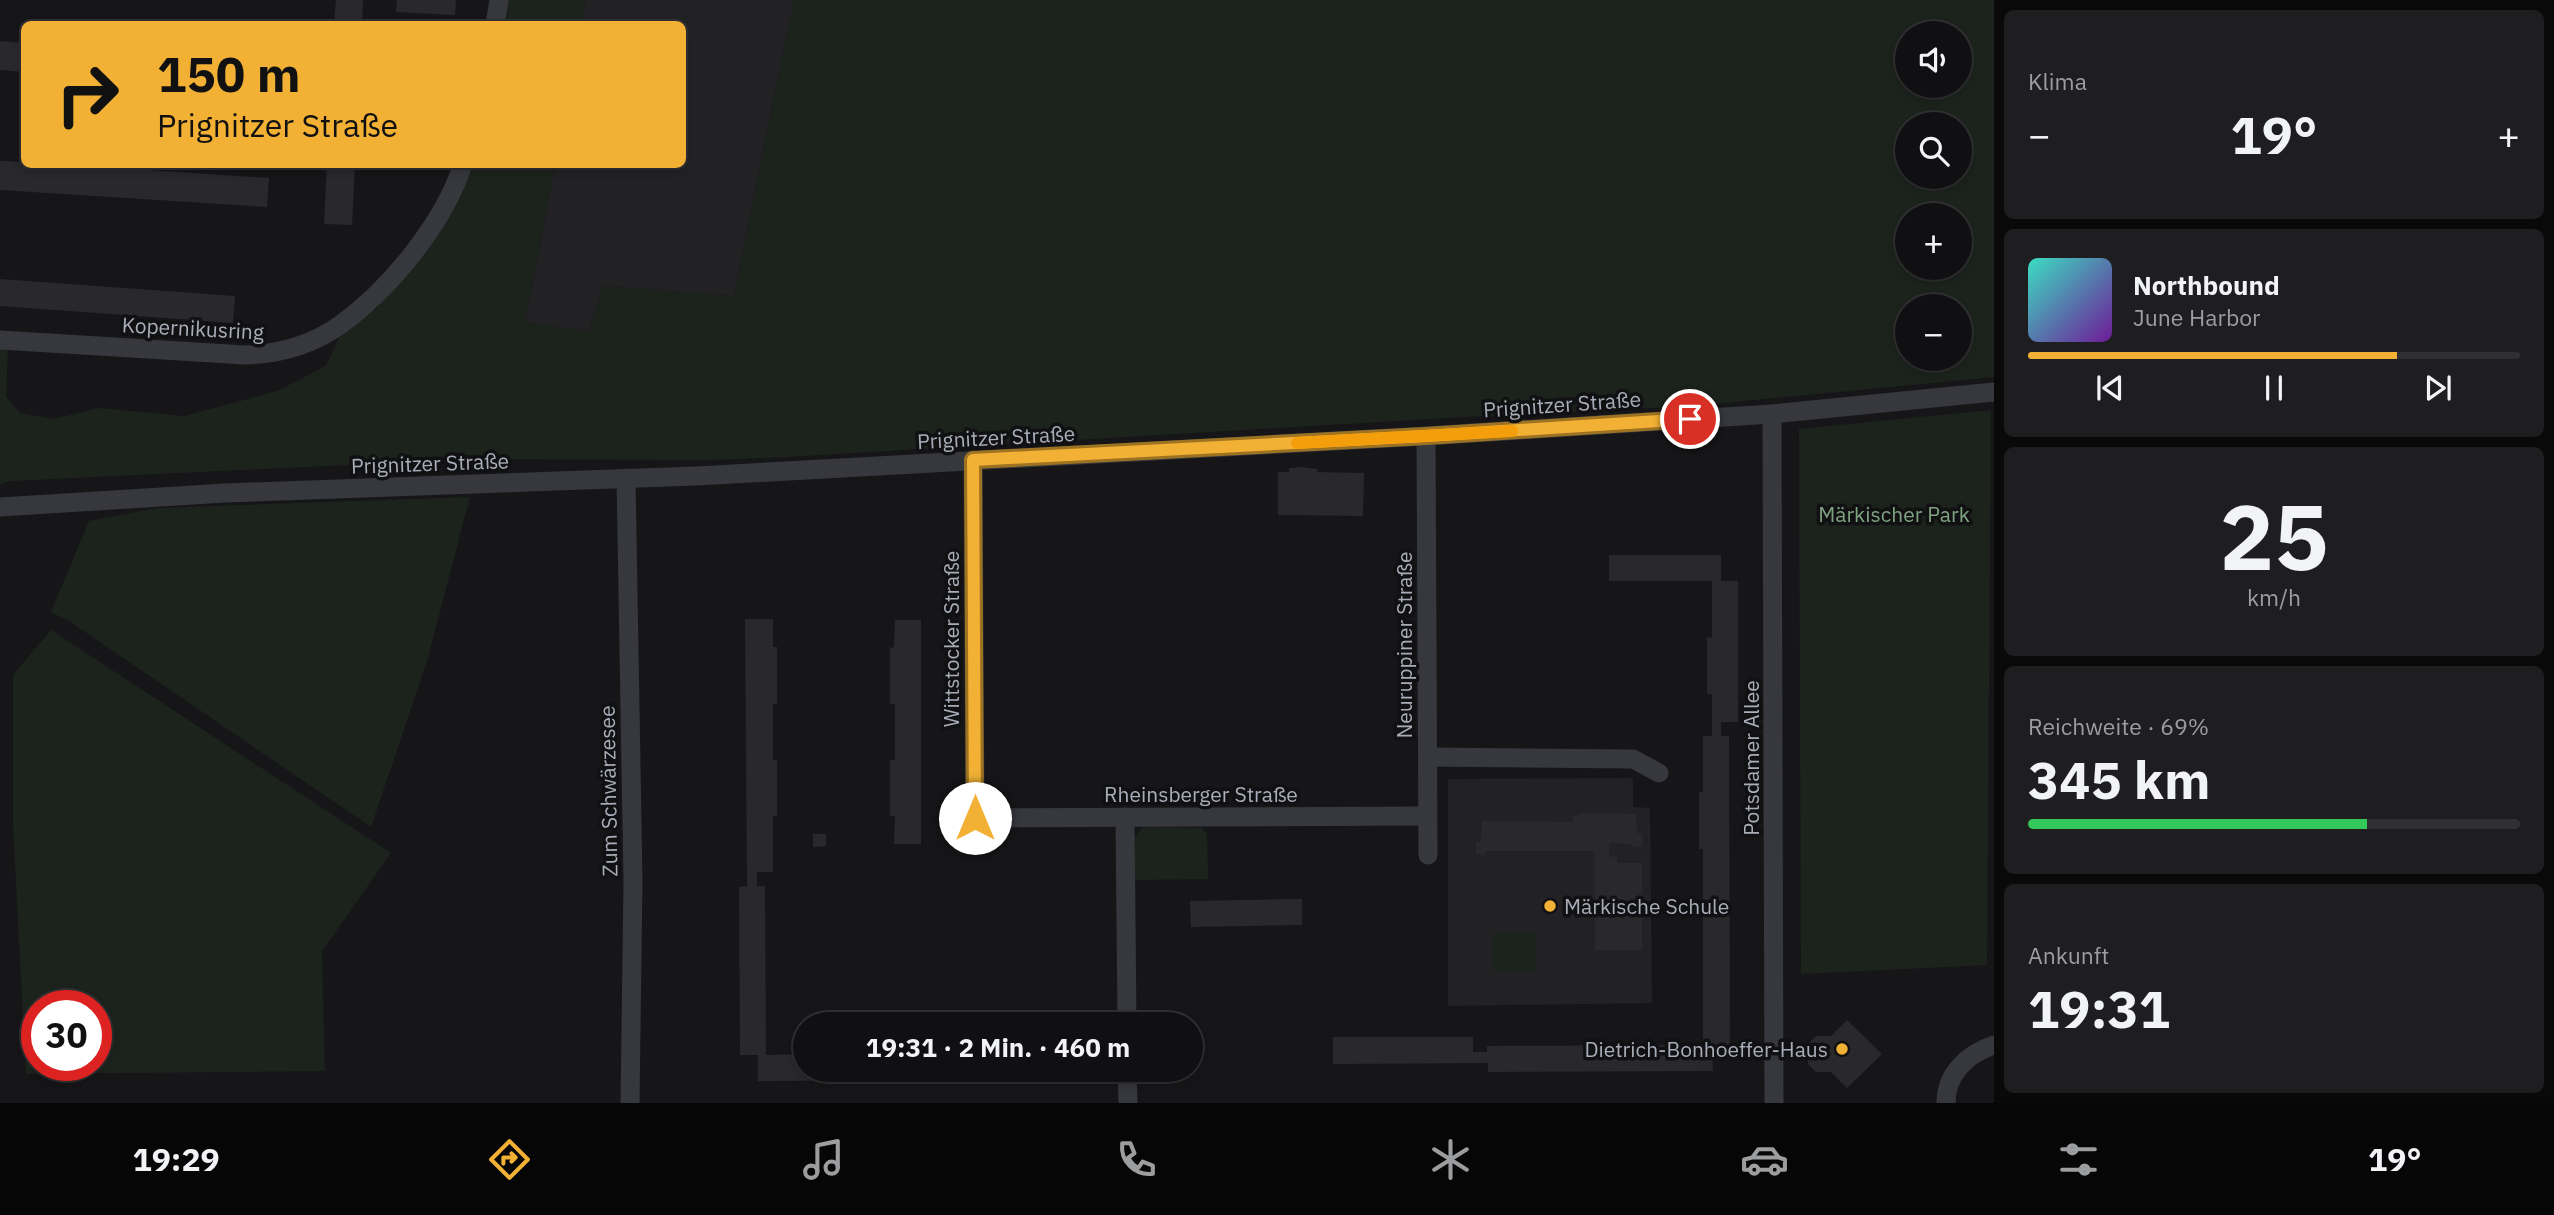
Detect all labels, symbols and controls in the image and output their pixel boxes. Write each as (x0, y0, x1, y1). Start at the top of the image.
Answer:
map controls (1895, 21, 1972, 371)
button: sound (1895, 21, 1972, 98)
text: 150 m (157, 42, 301, 105)
icon: right (42, 49, 133, 140)
text: Klima (2028, 66, 2087, 96)
text: 19° (2231, 101, 2317, 168)
text: Prignitzer Straße (157, 104, 398, 146)
text: − (2028, 110, 2051, 159)
text: + (2497, 110, 2520, 159)
button: search (1895, 112, 1972, 189)
button: + (1895, 203, 1972, 280)
text: Northbound (2133, 268, 2280, 302)
button: − (1895, 294, 1972, 371)
text: June Harbor (2133, 302, 2261, 332)
street label: Kopernikusring (121, 310, 265, 346)
icon: previous (2091, 369, 2129, 407)
icon: pause (2255, 369, 2293, 407)
icon: next (2419, 369, 2457, 407)
street label: Prignitzer Straße (1482, 385, 1642, 423)
pin (1660, 389, 1720, 449)
icon: arrive (1671, 400, 1709, 438)
street label: Prignitzer Straße (916, 419, 1076, 455)
street label: Prignitzer Straße (350, 446, 510, 480)
text: 25 (2219, 477, 2329, 595)
park label: Märkischer Park (1818, 500, 1970, 528)
street label: Wittstocker Straße (937, 551, 965, 727)
street label: Neuruppiner Straße (1390, 551, 1418, 739)
text: km/h (2247, 582, 2301, 612)
street label: Potsdamer Allee (1737, 680, 1765, 836)
street label: Zum Schwärzesee (593, 705, 623, 877)
text: Reichweite · 69% (2028, 711, 2209, 741)
text: 345 km (2028, 746, 2210, 813)
street label: Rheinsberger Straße (1104, 780, 1298, 808)
position arrow (938, 781, 1012, 855)
place label: Märkische Schule (1564, 892, 1729, 920)
marker: Märkische Schule (1542, 898, 1558, 914)
text: Ankunft (2028, 940, 2109, 970)
text: 19:31 (2028, 975, 2170, 1042)
speed limit sign: 30 (21, 990, 112, 1081)
text: 19:31 · 2 Min. · 460 m (866, 1030, 1130, 1064)
place label: Dietrich-Bonhoeffer-Haus (1584, 1035, 1828, 1063)
marker: Dietrich-Bonhoeffer-Haus (1834, 1041, 1850, 1057)
icon: directions (485, 1135, 534, 1184)
icon: music (799, 1135, 848, 1184)
icon: phone (1112, 1135, 1161, 1184)
icon: climate (1426, 1135, 1475, 1184)
icon: car (1740, 1135, 1789, 1184)
icon: filters (2054, 1135, 2103, 1184)
text: 19:29 (132, 1138, 220, 1180)
text: 19° (2368, 1138, 2422, 1180)

